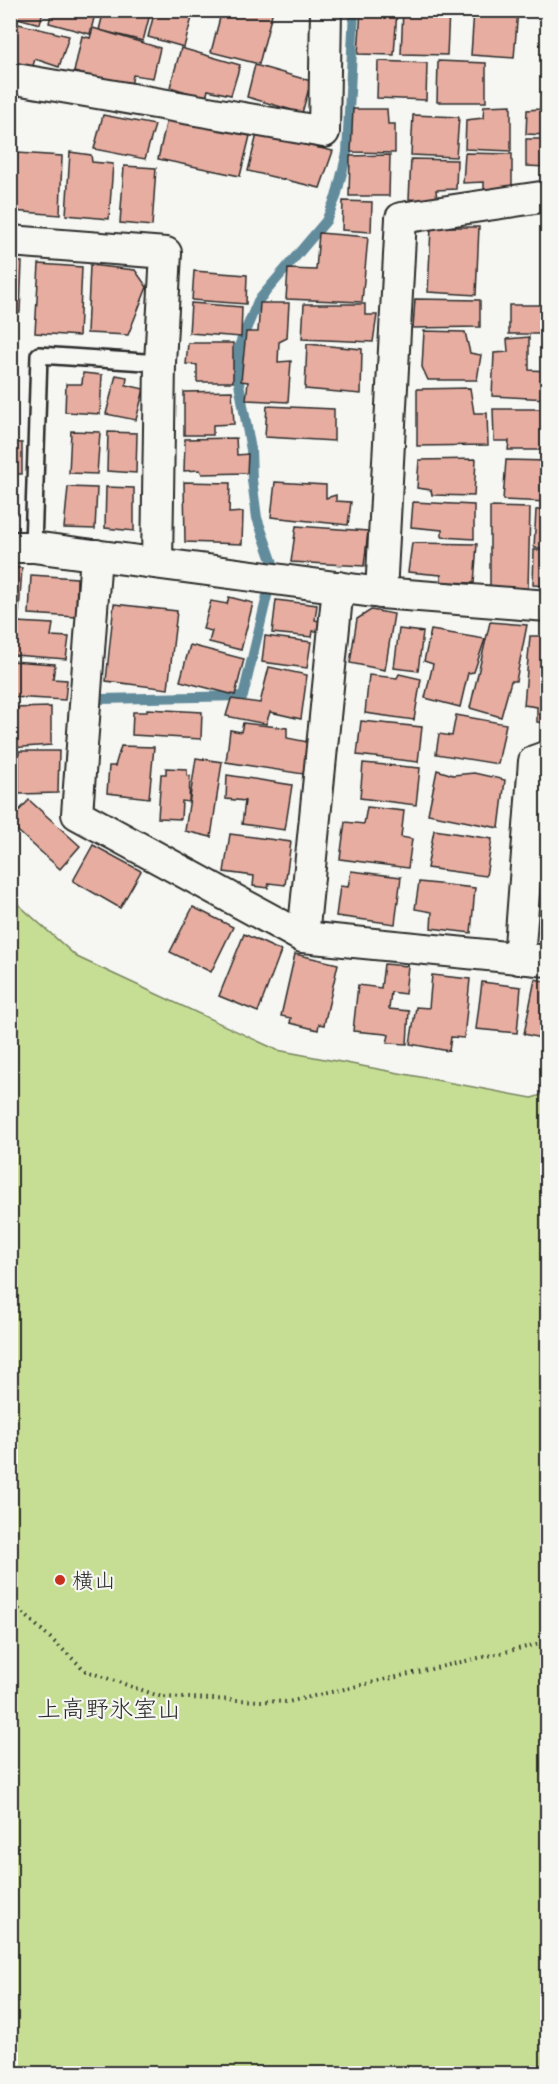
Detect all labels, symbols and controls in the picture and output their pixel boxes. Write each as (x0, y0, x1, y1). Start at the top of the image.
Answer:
place label: 横山 (72, 1566, 116, 1595)
marker: 横山 (53, 1573, 67, 1587)
district label: 上高野氷室山 (37, 1693, 181, 1725)

